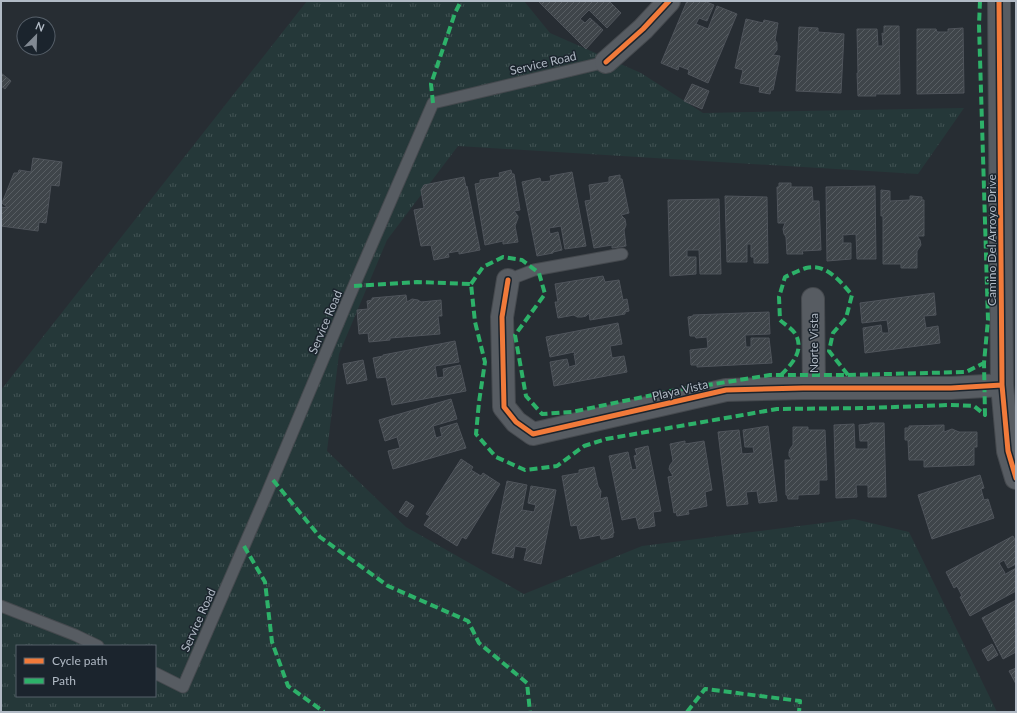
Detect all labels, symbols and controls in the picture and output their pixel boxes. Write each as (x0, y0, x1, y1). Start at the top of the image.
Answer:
north arrow (16, 16, 56, 56)
text: N (34, 19, 47, 34)
street label: Service Road (508, 48, 578, 78)
street label: Camino Del Arroyo Drive (984, 174, 999, 306)
street label: Service Road (305, 288, 345, 356)
street label: Norte Vista (806, 313, 821, 373)
street label: Playa Vista (651, 376, 709, 404)
street label: Service Road (177, 586, 219, 654)
legend (16, 645, 156, 697)
text: Cycle path (52, 653, 107, 668)
text: Path (52, 673, 76, 688)

